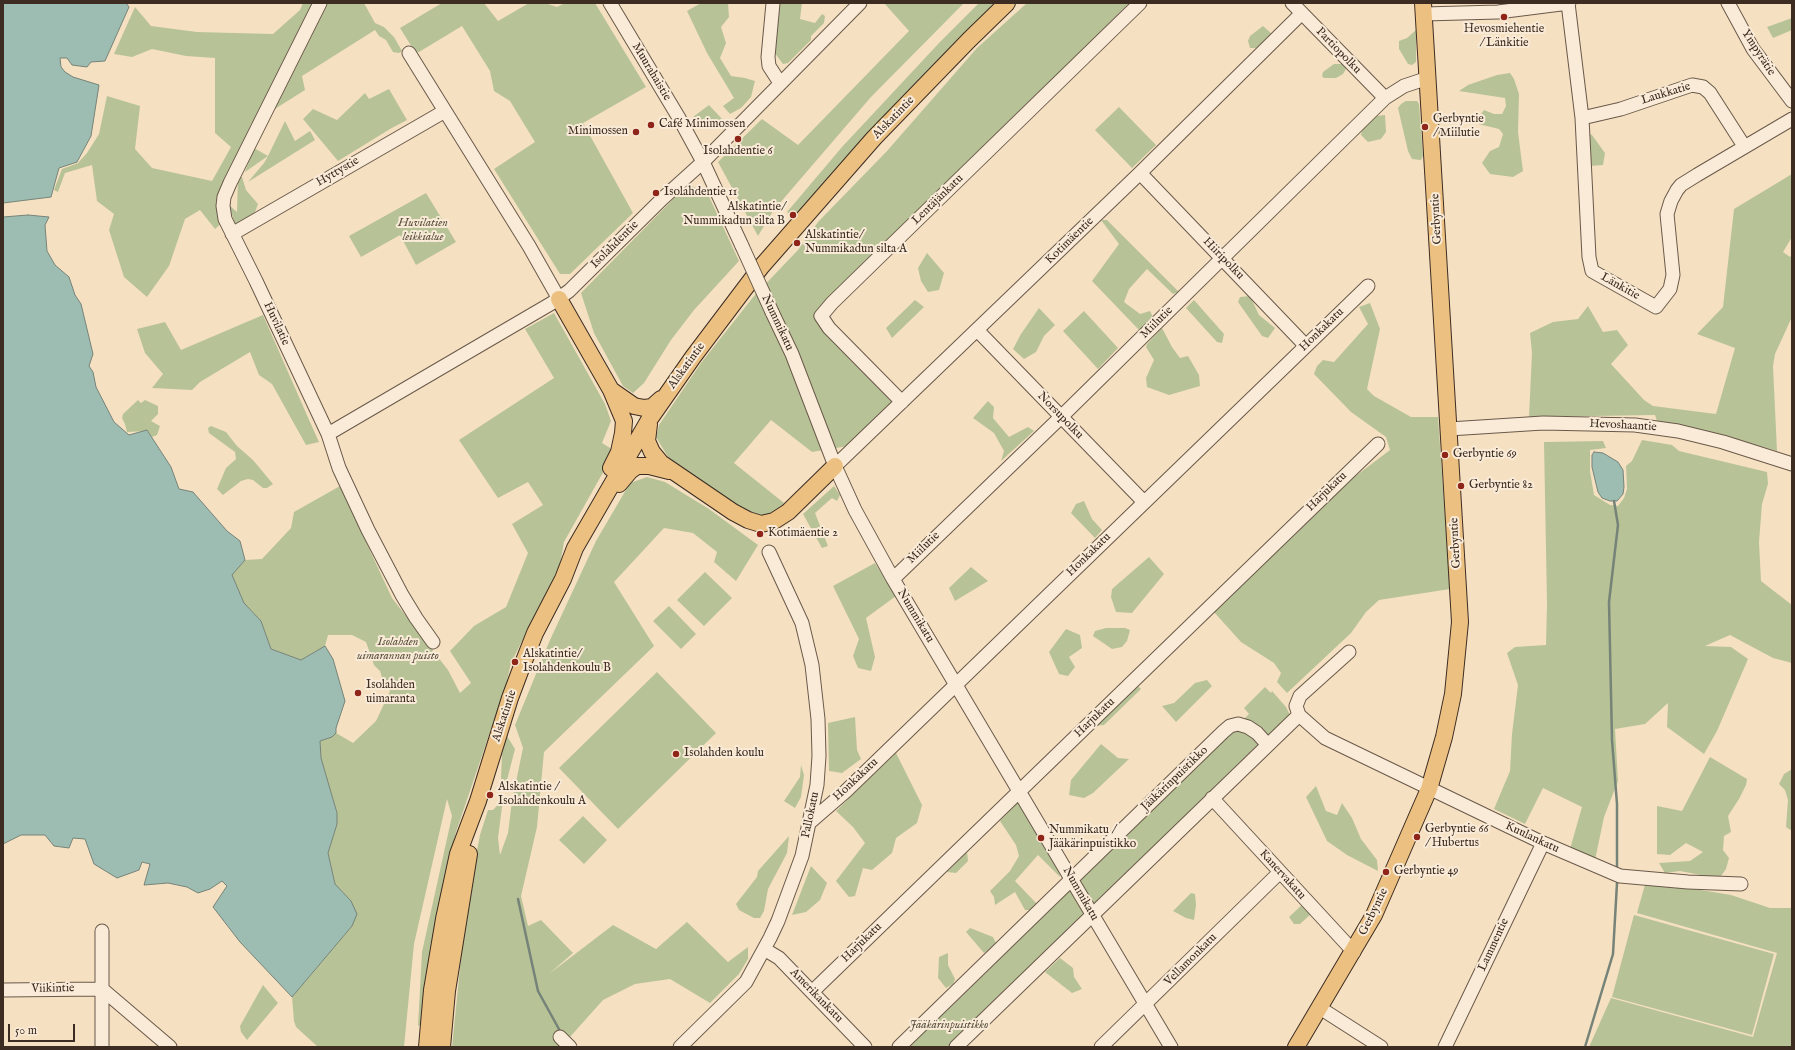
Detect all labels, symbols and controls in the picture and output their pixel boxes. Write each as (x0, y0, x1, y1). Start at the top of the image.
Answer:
marker: Hevosmiehentie / Länkitie (1499, 12, 1509, 22)
place label: Hevosmiehentie / Länkitie (1464, 23, 1544, 51)
street label: Partiopolku (1312, 25, 1364, 77)
street label: Ympyrätie (1738, 27, 1778, 79)
street label: Muurahaistie (628, 40, 674, 104)
street label: Laukkatie (1640, 80, 1692, 108)
street label: Alskatintie (870, 94, 918, 142)
place label: Gerbyntie / Miilutie (1433, 113, 1484, 141)
place label: Café Minimossen (659, 118, 745, 132)
marker: Café Minimossen (646, 120, 656, 130)
marker: Gerbyntie / Miilutie (1420, 122, 1430, 132)
place label: Minimossen (568, 125, 628, 139)
marker: Minimossen (631, 127, 641, 137)
marker: Isolahdentie 6 (733, 134, 743, 144)
place label: Isolahdentie 6 (703, 145, 773, 159)
street label: Hyttystie (314, 154, 362, 190)
street label: Lentäjänkatu (909, 172, 967, 228)
place label: Isolahdentie 11 (664, 186, 737, 200)
marker: Isolahdentie 11 (651, 188, 661, 198)
street label: Gerbyntie (1428, 193, 1446, 245)
place label: Alskatintie/ Nummikadun silta B (683, 201, 785, 229)
marker: Alskatintie/ Nummikadun silta B (788, 210, 798, 220)
street label: Kotimäentie (1043, 214, 1097, 268)
park label: Huvilatien leikkialue (398, 217, 448, 245)
street label: Isolahdentie (588, 218, 642, 272)
place label: Alskatintie/ Nummikadun silta A (805, 229, 907, 257)
street label: Hiiripolku (1199, 235, 1247, 283)
marker: Alskatintie/ Nummikadun silta A (792, 238, 802, 248)
street label: Länkitie (1598, 270, 1642, 304)
street label: Nummikatu (758, 293, 796, 353)
street label: Huvilatie (260, 300, 292, 348)
street label: Miilutie (1138, 304, 1176, 342)
street label: Honkakatu (1297, 305, 1347, 355)
street label: Alskatintie (665, 340, 709, 392)
street label: Norsupolku (1034, 389, 1086, 443)
street label: Hevoshaantie (1589, 417, 1657, 435)
place label: Gerbyntie 69 (1453, 448, 1517, 462)
marker: Gerbyntie 69 (1440, 450, 1450, 460)
street label: Harjukatu (1304, 469, 1350, 515)
place label: Gerbyntie 82 (1469, 479, 1533, 493)
marker: Gerbyntie 82 (1456, 481, 1466, 491)
street label: Gerbyntie (1447, 517, 1465, 569)
place label: Kotimäentie 2 (768, 527, 838, 541)
marker: Kotimäentie 2 (755, 529, 765, 539)
street label: Miilutie (905, 529, 943, 567)
street label: Honkakatu (1064, 530, 1114, 580)
street label: Nummikatu (893, 587, 937, 645)
park label: Isolahden uimarannan puisto (357, 636, 439, 664)
place label: Alskatintie/ Isolahdenkoulu B (523, 648, 611, 676)
marker: Alskatintie/ Isolahdenkoulu B (510, 657, 520, 667)
place label: Isolahden uimaranta (366, 679, 415, 707)
marker: Isolahden uimaranta (353, 688, 363, 698)
street label: Alskatintie (490, 688, 520, 744)
street label: Harjukatu (1072, 695, 1118, 741)
street label: Jääkärinpuistikko (1139, 744, 1211, 814)
place label: Isolahden koulu (684, 747, 764, 761)
marker: Isolahden koulu (671, 749, 681, 759)
street label: Honkakatu (830, 755, 882, 805)
place label: Alskatintie / Isolahdenkoulu A (498, 781, 586, 809)
marker: Alskatintie / Isolahdenkoulu A (485, 790, 495, 800)
street label: Pallokatu (799, 791, 823, 839)
street label: Kuulankatu (1503, 819, 1561, 857)
place label: Gerbyntie 66 / Hubertus (1425, 823, 1489, 851)
place label: Nummikatu / Jääkärinpuistikko (1049, 824, 1136, 852)
marker: Gerbyntie 66 / Hubertus (1412, 832, 1422, 842)
marker: Nummikatu / Jääkärinpuistikko (1036, 833, 1046, 843)
street label: Kanervakatu (1256, 847, 1308, 903)
street label: Nummikatu (1059, 864, 1101, 924)
place label: Gerbyntie 49 (1394, 865, 1459, 879)
marker: Gerbyntie 49 (1381, 867, 1391, 877)
street label: Gerbyntie (1356, 886, 1392, 938)
street label: Lammentie (1475, 916, 1513, 974)
street label: Harjukatu (839, 920, 885, 966)
street label: Vellamonkatu (1162, 931, 1220, 989)
street label: Amerikankatu (786, 966, 846, 1026)
street label: Viikintie (31, 981, 75, 997)
scale bar (10, 1016, 77, 1042)
park label: Jääkärinpuistikko (910, 1019, 988, 1033)
text: 50 m (15, 1023, 37, 1038)

